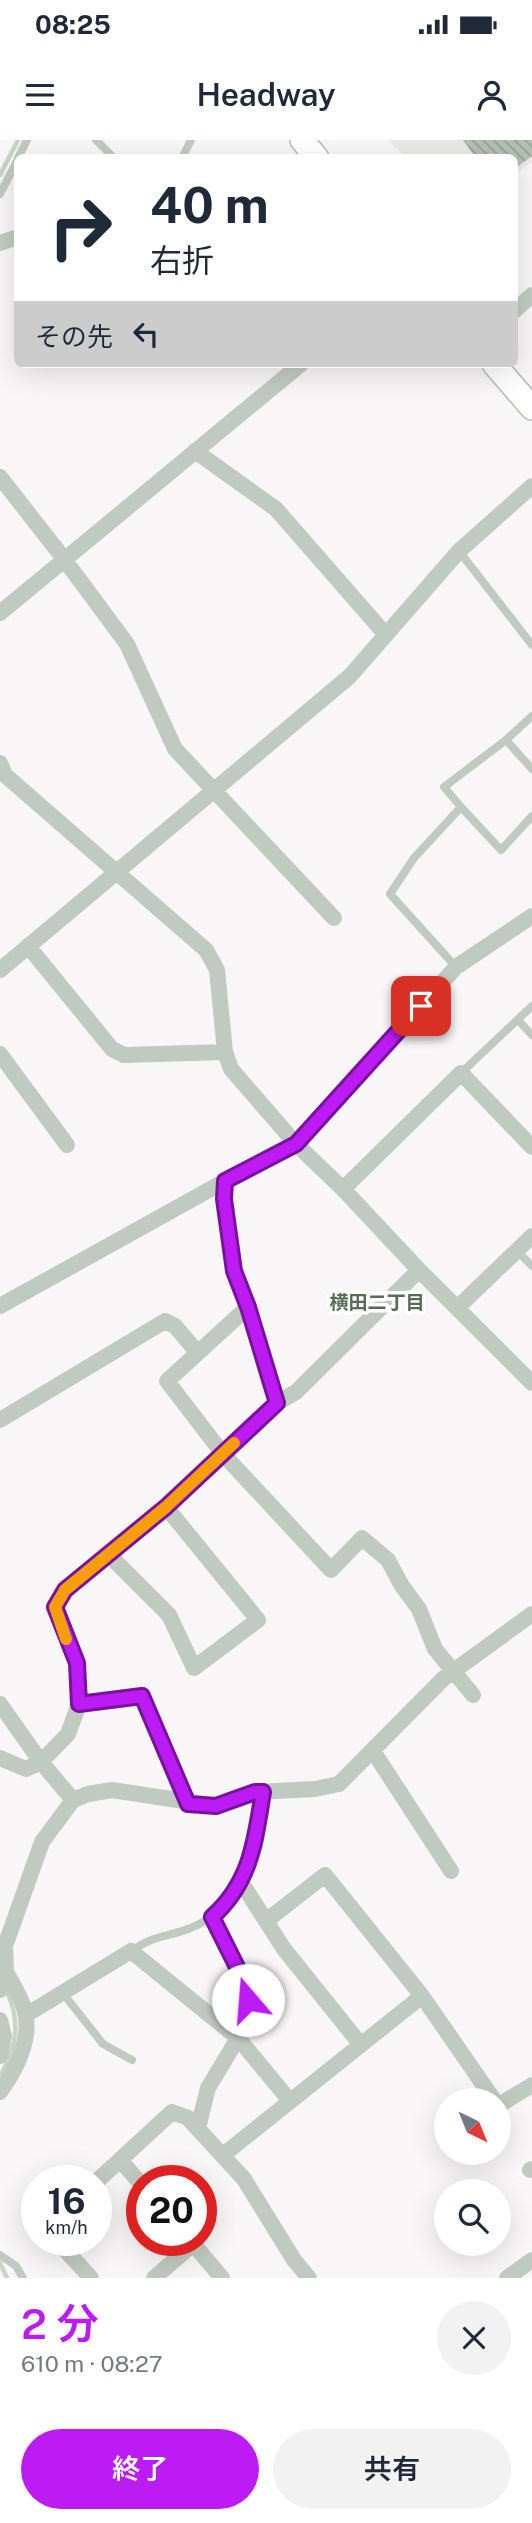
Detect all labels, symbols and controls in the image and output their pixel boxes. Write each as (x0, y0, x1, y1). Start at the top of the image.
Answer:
text: 08:25 (35, 9, 111, 40)
icon: menu (21, 76, 59, 114)
text: Headway (196, 76, 336, 113)
icon: person (473, 76, 511, 114)
text: 40 m (150, 176, 269, 234)
icon: right (35, 182, 126, 273)
text: 右折 (150, 242, 214, 279)
icon: left (127, 315, 165, 353)
text: その先 (35, 321, 113, 352)
pin (391, 976, 451, 1036)
icon: arrive (402, 987, 440, 1025)
district label: 横田二丁目 (329, 1291, 425, 1313)
position arrow (211, 1963, 285, 2037)
north arrow (434, 2088, 511, 2165)
map controls (434, 2088, 511, 2256)
speed limit sign: 20 (126, 2165, 217, 2256)
button: search (434, 2179, 511, 2256)
text: 16 (47, 2181, 86, 2222)
text: km/h (45, 2217, 88, 2238)
text: 2 分 (21, 2299, 99, 2348)
button: close (437, 2301, 511, 2375)
text: 610 m · 08:27 (21, 2350, 163, 2377)
button: 終了 (21, 2429, 259, 2509)
button: 共有 (273, 2429, 511, 2509)

